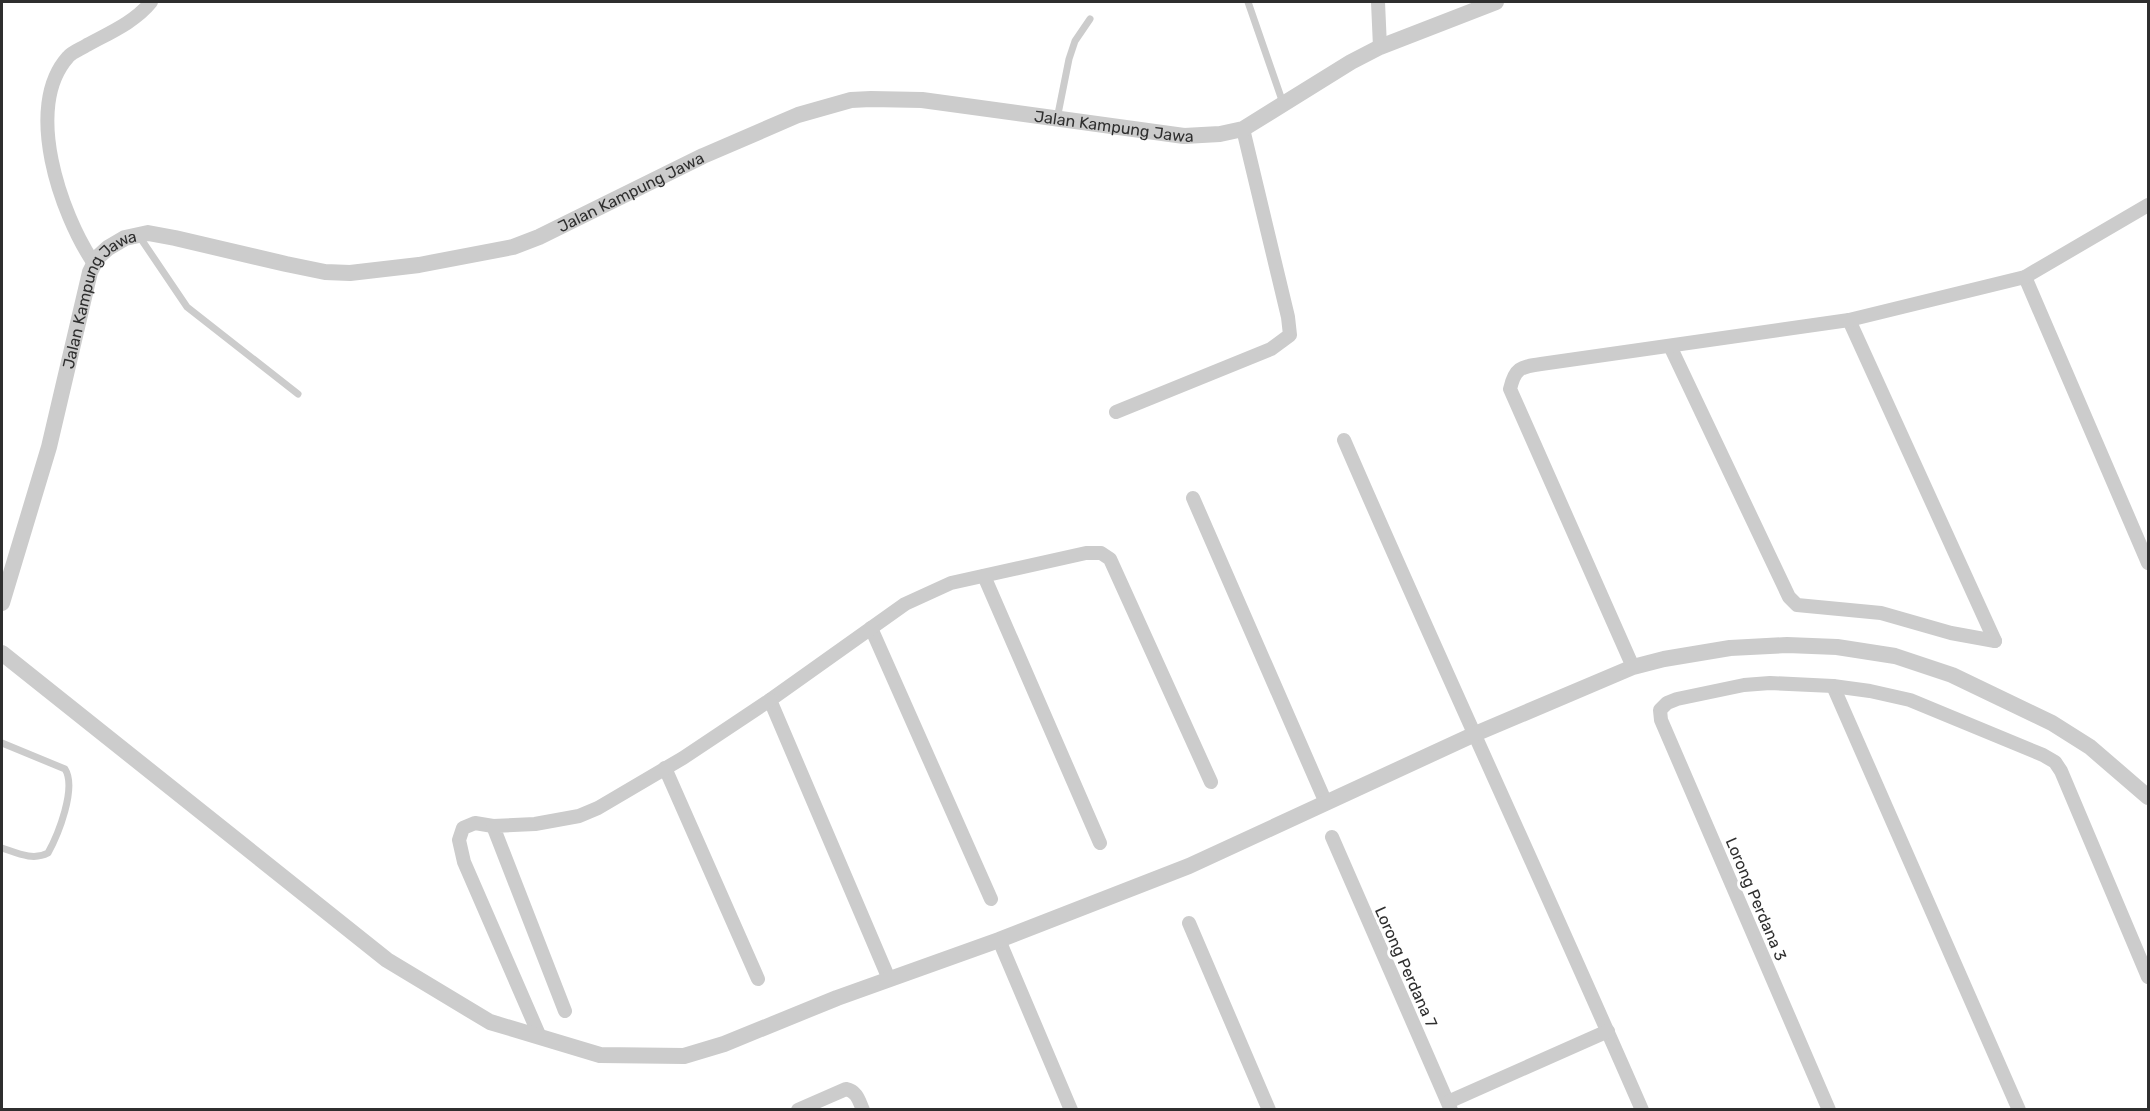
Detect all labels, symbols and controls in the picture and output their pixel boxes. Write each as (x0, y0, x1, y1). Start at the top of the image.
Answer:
street label: Jalan Kampung Jawa (1033, 106, 1194, 146)
street label: Jalan Kampung Jawa (554, 148, 707, 236)
street label: Jalan Kampung Jawa (58, 226, 138, 371)
street label: Lorong Perdana 3 (1722, 835, 1790, 963)
street label: Lorong Perdana 7 (1371, 904, 1441, 1030)

